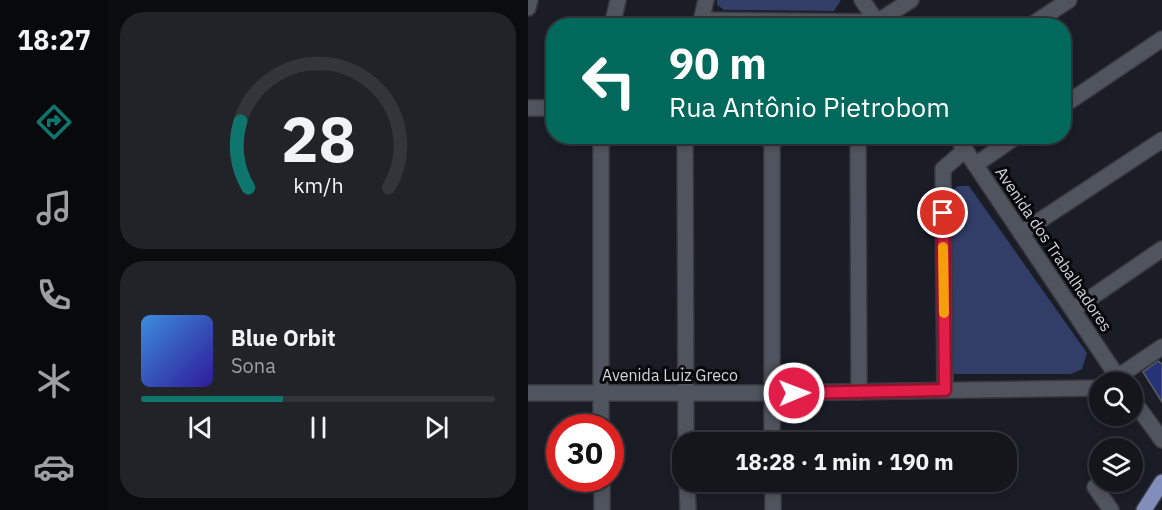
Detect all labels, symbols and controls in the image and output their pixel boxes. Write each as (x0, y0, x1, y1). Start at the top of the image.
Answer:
text: 18:27 (17, 22, 91, 57)
text: 90 m (669, 36, 767, 91)
icon: left (570, 42, 648, 120)
text: Rua Antônio Pietrobom (669, 89, 950, 124)
text: 28 (281, 98, 355, 179)
icon: directions (33, 101, 75, 143)
street label: Avenida dos Trabalhadores (991, 163, 1117, 335)
text: km/h (293, 171, 343, 199)
icon: music (33, 187, 75, 229)
pin (917, 187, 968, 238)
icon: arrive (926, 196, 959, 229)
icon: phone (33, 274, 75, 316)
text: Blue Orbit (231, 323, 336, 352)
text: Sona (231, 352, 276, 379)
icon: climate (33, 360, 75, 402)
position arrow (762, 361, 826, 425)
street label: Avenida Luiz Greco (602, 365, 738, 385)
map controls (1089, 372, 1143, 492)
button: search (1089, 372, 1143, 426)
icon: previous (184, 411, 217, 444)
icon: pause (302, 411, 335, 444)
icon: next (420, 411, 453, 444)
speed limit sign: 30 (546, 414, 624, 492)
button: layers (1089, 438, 1143, 492)
icon: car (33, 446, 75, 488)
text: 18:28 · 1 min · 190 m (735, 447, 954, 476)

